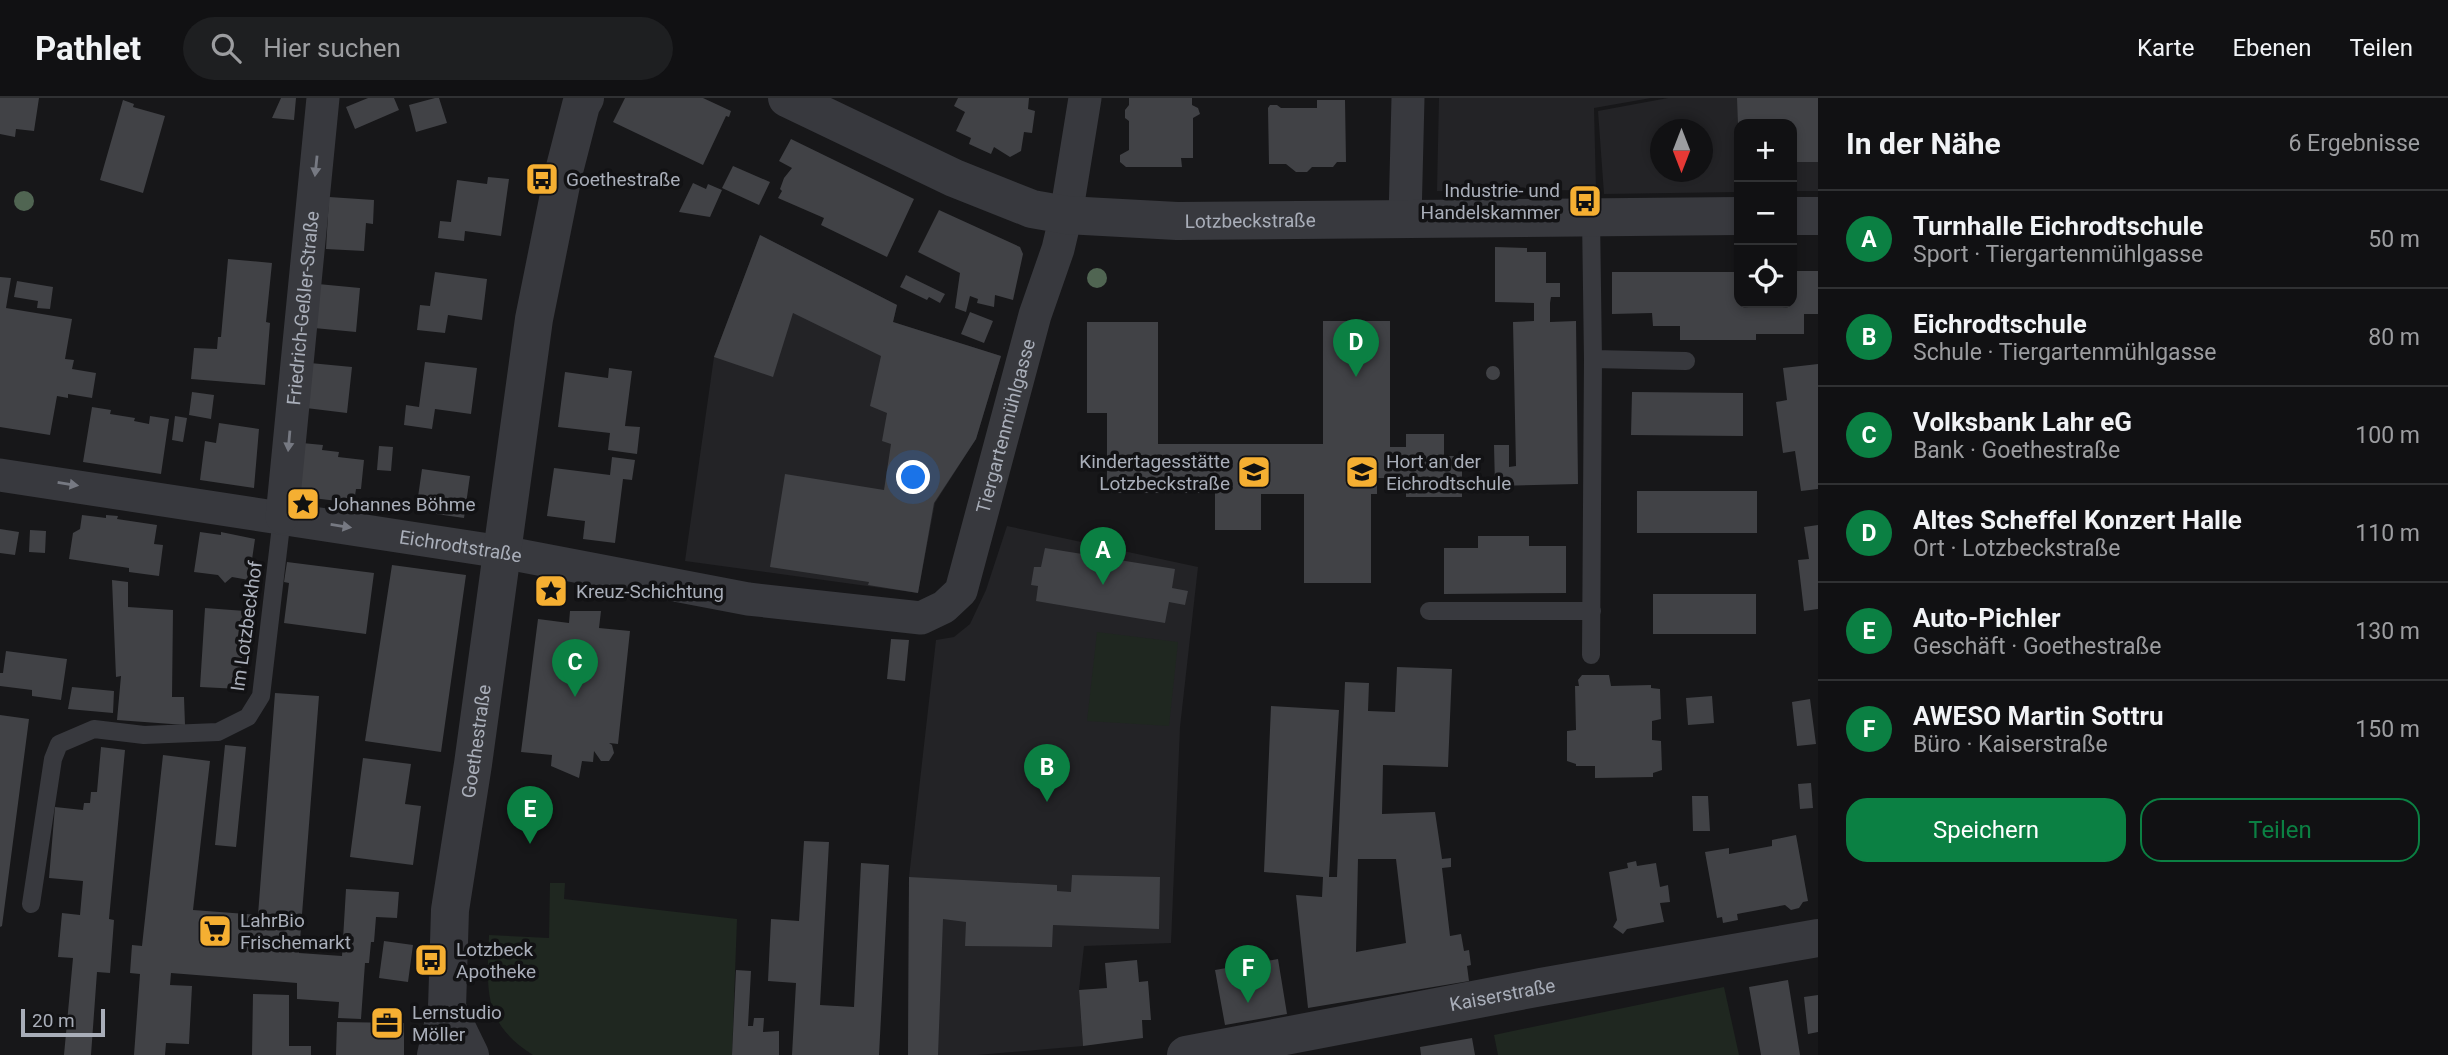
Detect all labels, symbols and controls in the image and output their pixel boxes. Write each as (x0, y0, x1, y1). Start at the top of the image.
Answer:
search box (183, 17, 673, 80)
text: Pathlet (35, 29, 141, 68)
icon: search (207, 29, 245, 67)
text: Hier suchen (263, 33, 401, 63)
text: Karte (2137, 34, 2194, 62)
text: Ebenen (2232, 34, 2311, 62)
text: Teilen (2349, 34, 2413, 62)
north arrow (1650, 119, 1713, 182)
map controls (1734, 119, 1797, 308)
button: + (1734, 119, 1797, 182)
text: In der Nähe (1846, 126, 2001, 161)
text: 6 Ergebnisse (2288, 130, 2420, 157)
one-way arrow (310, 155, 321, 177)
bus stop icon: Goethestraße (523, 160, 561, 198)
place label: Goethestraße (566, 168, 680, 191)
place label: Industrie- und Handelskammer (1421, 179, 1561, 224)
bus stop icon: Industrie- und Handelskammer (1566, 182, 1604, 220)
button: − (1734, 182, 1797, 245)
street label: Lotzbeckstraße (1185, 209, 1316, 233)
street label: Friedrich-Geßler-Straße (282, 210, 324, 406)
text: Turnhalle Eichrodtschule (1913, 211, 2203, 241)
text: A (1861, 226, 1877, 253)
text: 50 m (2368, 226, 2420, 253)
text: Sport · Tiergartenmühlgasse (1913, 241, 2203, 268)
button: locate (1734, 245, 1797, 308)
text: Eichrodtschule (1913, 309, 2087, 339)
pin: D (1333, 319, 1379, 377)
text: B (1862, 324, 1876, 351)
text: 80 m (2368, 324, 2420, 351)
street label: Tiergartenmühlgasse (971, 336, 1040, 516)
text: Schule · Tiergartenmühlgasse (1913, 339, 2217, 366)
text: Volksbank Lahr eG (1913, 407, 2132, 437)
text: C (1861, 422, 1877, 449)
text: 100 m (2355, 422, 2420, 449)
one-way arrow (283, 430, 294, 452)
text: Bank · Goethestraße (1913, 437, 2120, 464)
place label: Kindertagesstätte Lotzbeckstraße (1079, 450, 1230, 495)
place label: Hort an der Eichrodtschule (1386, 450, 1511, 495)
school or university icon: Kindertagesstätte Lotzbeckstraße (1235, 453, 1273, 491)
school or university icon: Hort an der Eichrodtschule (1343, 453, 1381, 491)
your location (896, 460, 930, 494)
one-way arrow (57, 479, 79, 490)
place icon: Johannes Böhme (284, 485, 322, 523)
place label: Johannes Böhme (328, 493, 476, 516)
text: Altes Scheffel Konzert Halle (1913, 505, 2242, 535)
text: D (1862, 520, 1876, 547)
text: 110 m (2355, 520, 2420, 547)
one-way arrow (330, 521, 352, 532)
street label: Eichrodtstraße (398, 525, 524, 568)
pin: A (1080, 527, 1126, 585)
text: Ort · Lotzbeckstraße (1913, 535, 2121, 562)
street label: Im Lotzbeckhof (226, 559, 267, 693)
place icon: Kreuz-Schichtung (532, 572, 570, 610)
place label: Kreuz-Schichtung (576, 580, 724, 603)
text: Auto-Pichler (1913, 603, 2060, 633)
text: E (1863, 618, 1875, 645)
text: 130 m (2355, 618, 2420, 645)
text: Geschäft · Goethestraße (1913, 633, 2161, 660)
pin: C (552, 639, 598, 697)
street label: Goethestraße (457, 683, 496, 800)
text: AWESO Martin Sottru (1913, 701, 2164, 731)
text: F (1863, 716, 1875, 743)
text: 150 m (2355, 716, 2420, 743)
text: Büro · Kaiserstraße (1913, 731, 2108, 758)
pin: B (1024, 744, 1070, 802)
pin: E (507, 786, 553, 844)
button: Speichern (1846, 798, 2126, 862)
button: Teilen (2140, 798, 2420, 862)
place label: LahrBio Frischemarkt (240, 909, 351, 954)
supermarket icon: LahrBio Frischemarkt (196, 912, 234, 950)
place label: Lotzbeck Apotheke (456, 938, 536, 983)
bus stop icon: Lotzbeck Apotheke (412, 941, 450, 979)
pin: F (1225, 945, 1271, 1003)
street label: Kaiserstraße (1448, 974, 1557, 1016)
place label: Lernstudio Möller (412, 1001, 502, 1046)
office icon: Lernstudio Möller (368, 1004, 406, 1042)
scale bar (21, 1006, 105, 1038)
text: 20 m (32, 1009, 75, 1032)

